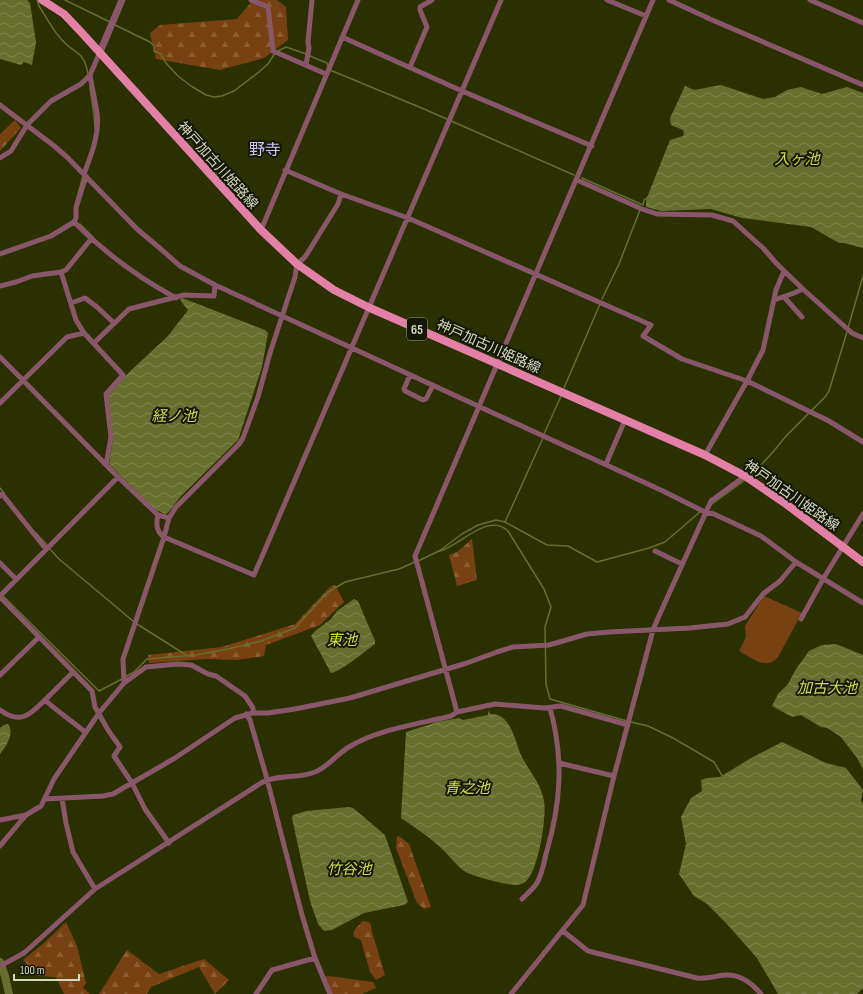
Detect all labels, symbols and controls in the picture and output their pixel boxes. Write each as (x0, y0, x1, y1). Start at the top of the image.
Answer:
street label: 神戸加古川姫路線 (174, 118, 261, 213)
district label: 野寺 (249, 141, 281, 160)
water label: 入ヶ池 (774, 150, 821, 169)
street label: 神戸加古川姫路線 (434, 316, 543, 377)
road number: 65 (407, 318, 427, 340)
water label: 経ノ池 (151, 407, 198, 426)
street label: 神戸加古川姫路線 (741, 456, 842, 534)
water label: 東池 (327, 631, 359, 650)
water label: 加古大池 (797, 679, 859, 698)
water label: 青之池 (444, 779, 491, 798)
water label: 竹谷池 (326, 860, 373, 879)
scale bar (14, 956, 79, 982)
text: 100 m (20, 963, 45, 978)

